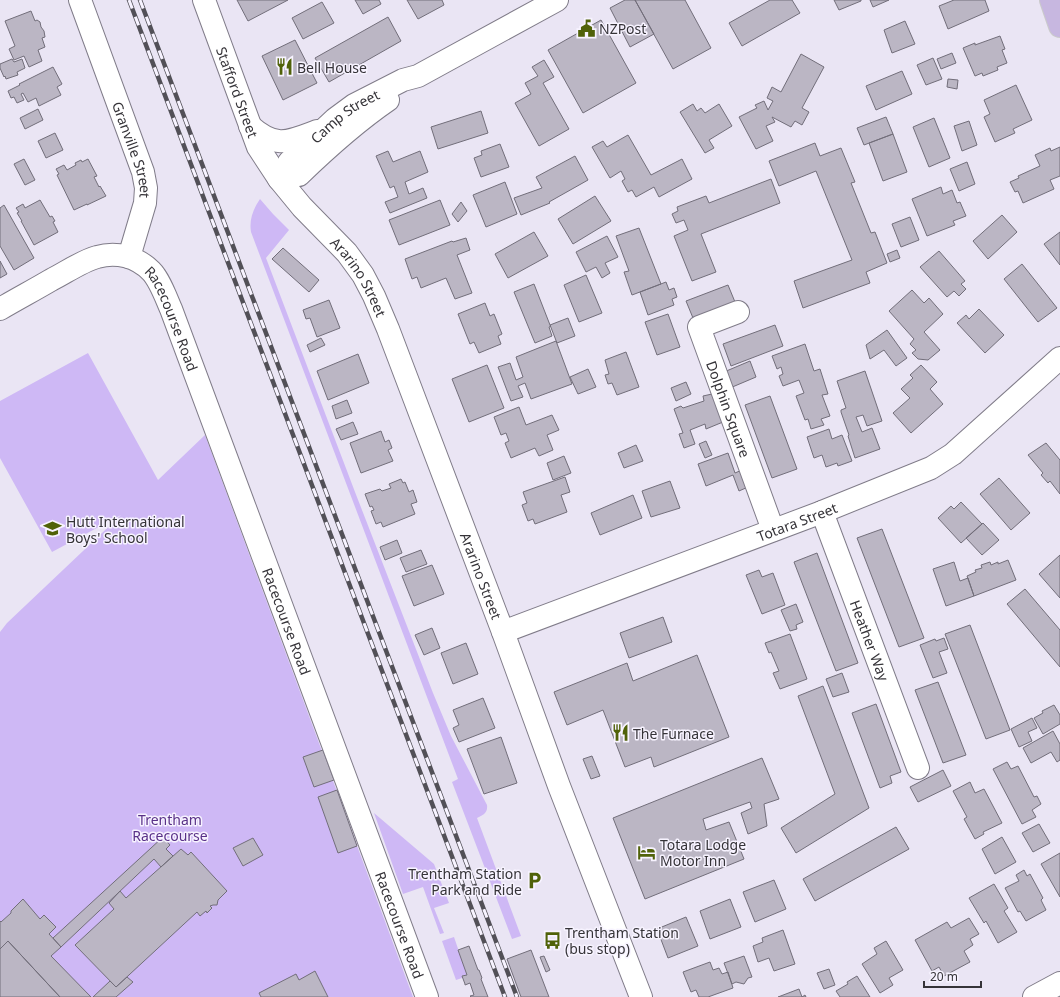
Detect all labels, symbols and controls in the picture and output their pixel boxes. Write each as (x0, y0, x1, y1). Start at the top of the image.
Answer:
public building icon: NZPost (576, 18, 596, 38)
place label: NZPost (599, 19, 646, 38)
street label: Stafford Street (212, 44, 263, 140)
restaurant icon: Bell House (274, 57, 294, 77)
place label: Bell House (297, 58, 367, 77)
street label: Camp Street (306, 84, 382, 147)
street label: Granville Street (108, 99, 156, 199)
street label: Ararino Street (327, 233, 391, 319)
street label: Racecourse Road (141, 261, 203, 374)
street label: Dolphin Square (703, 358, 755, 460)
street label: Totara Street (754, 497, 840, 545)
place label: Hutt International Boys' School (66, 512, 185, 547)
school or university icon: Hutt International Boys' School (43, 519, 63, 539)
street label: Ararino Street (456, 529, 507, 622)
street label: Racecourse Road (259, 565, 316, 677)
street label: Heather Way (846, 597, 894, 684)
restaurant icon: The Furnace (610, 723, 630, 743)
place label: The Furnace (633, 724, 714, 743)
park label: Trentham Racecourse (132, 810, 208, 845)
place label: Totara Lodge Motor Inn (660, 835, 746, 870)
hotel icon: Totara Lodge Motor Inn (637, 842, 657, 862)
place label: Trentham Station Park and Ride (408, 864, 522, 899)
street label: Racecourse Road (372, 869, 429, 981)
parking icon: Trentham Station Park and Ride (525, 871, 545, 891)
place label: Trentham Station (bus stop) (565, 923, 679, 958)
bus stop icon: Trentham Station (bus stop) (542, 930, 562, 950)
scale bar (924, 963, 981, 989)
text: 20 m (930, 968, 958, 985)

